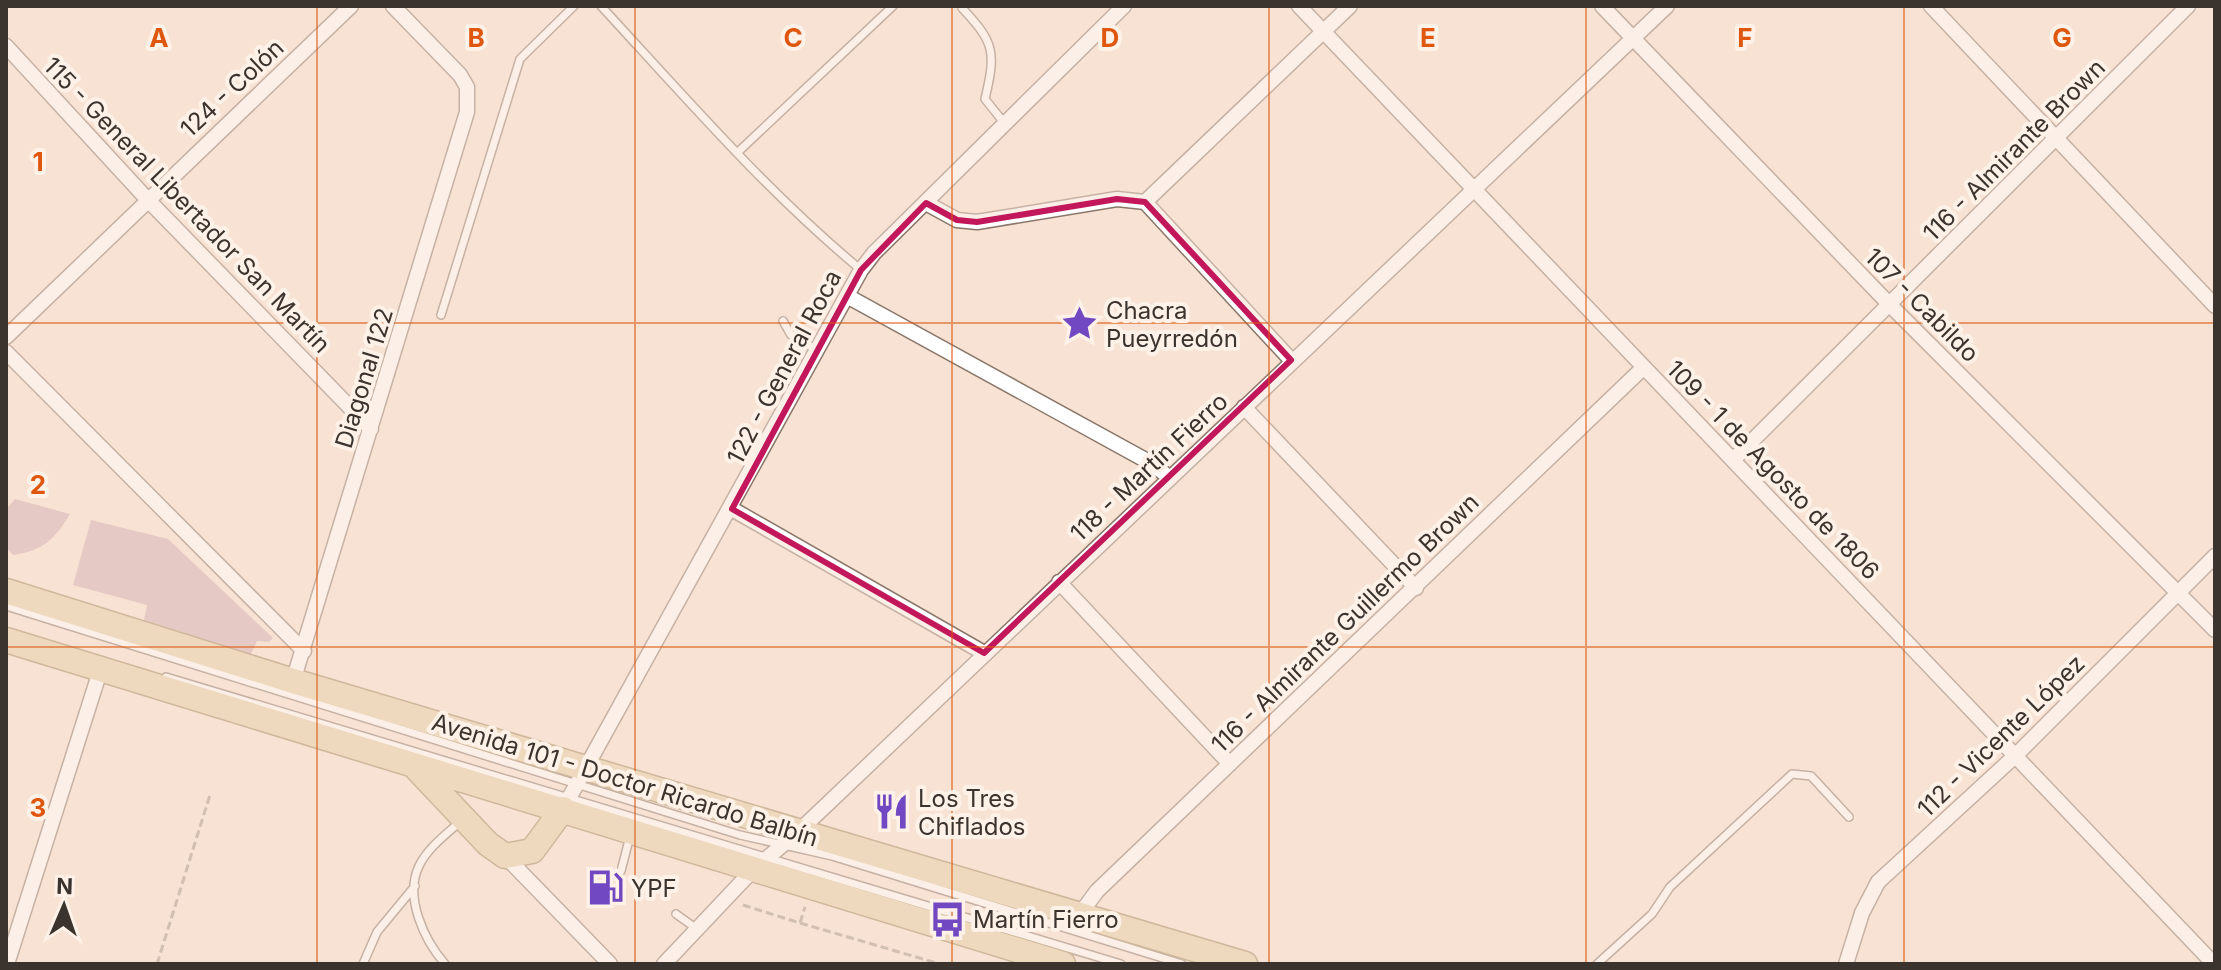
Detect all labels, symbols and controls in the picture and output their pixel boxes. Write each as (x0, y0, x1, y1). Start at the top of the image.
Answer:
text: A (149, 22, 169, 53)
text: B (467, 22, 485, 53)
text: C (783, 22, 803, 53)
text: D (1101, 22, 1119, 53)
text: E (1420, 22, 1436, 53)
text: F (1737, 22, 1753, 53)
text: G (2052, 22, 2072, 53)
street label: 124 - Colón (174, 33, 290, 143)
street label: 115 - General Libertador San Martín (38, 51, 336, 359)
street label: 116 - Almirante Brown (1917, 53, 2111, 247)
street label: 107 - Cabildo (1859, 242, 1985, 368)
street label: 122 - General Roca (721, 265, 847, 469)
place label: Chacra Pueyrredón (1106, 296, 1238, 353)
street label: Diagonal 122 (329, 304, 399, 452)
place icon: Chacra Pueyrredón (1061, 305, 1099, 343)
street label: 109 - 1 de Agosto de 1806 (1661, 354, 1885, 586)
street label: 118 - Martín Fierro (1064, 387, 1234, 547)
text: 2 (30, 469, 46, 500)
street label: 116 - Almirante Guillermo Brown (1205, 487, 1485, 759)
street label: 112 - Vicente López (1911, 649, 2091, 823)
street label: Avenida 101 - Doctor Ricardo Balbín (428, 707, 822, 853)
place label: Los Tres Chiflados (918, 784, 1025, 841)
text: 3 (30, 792, 46, 823)
restaurant icon: Los Tres Chiflados (873, 793, 911, 831)
north arrow (24, 866, 104, 946)
fuel station icon: YPF (586, 869, 624, 907)
text: N (56, 873, 74, 899)
place label: YPF (631, 874, 677, 903)
bus stop icon: Martín Fierro (928, 900, 966, 938)
place label: Martín Fierro (973, 905, 1119, 934)

